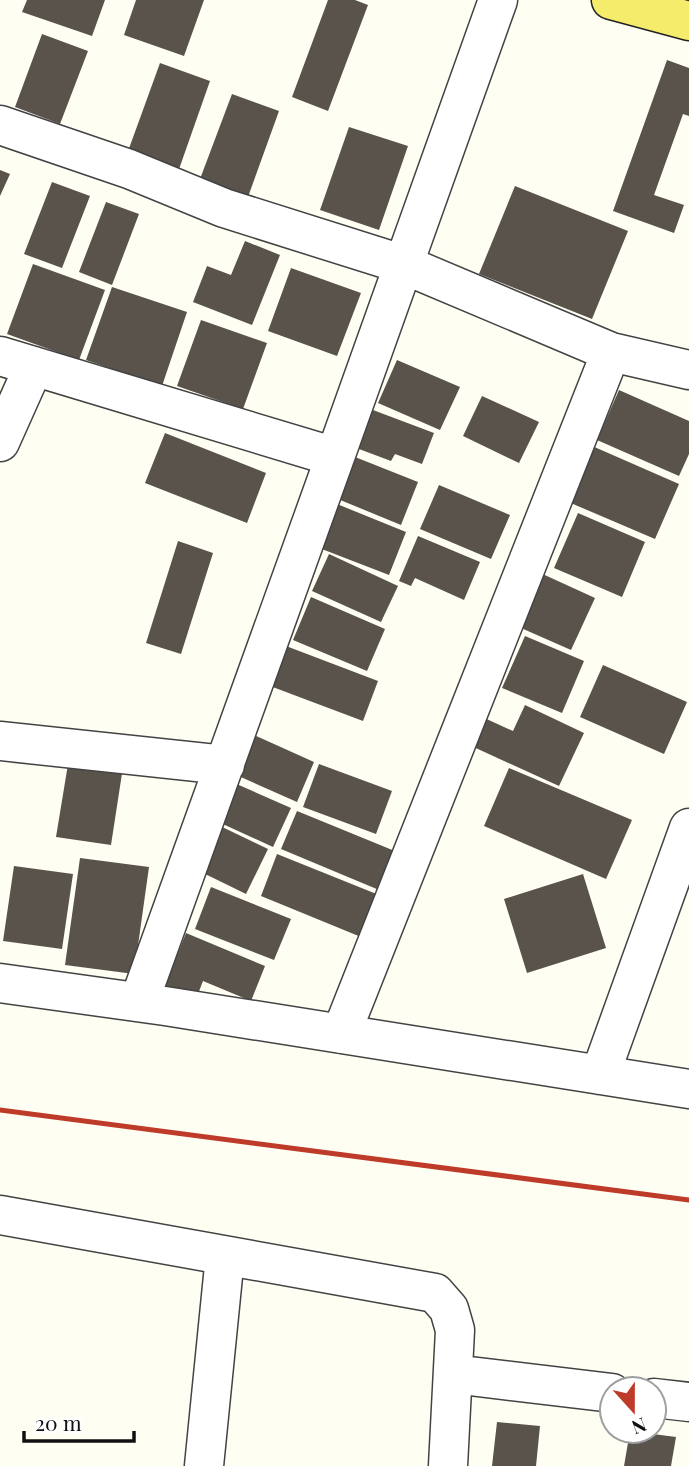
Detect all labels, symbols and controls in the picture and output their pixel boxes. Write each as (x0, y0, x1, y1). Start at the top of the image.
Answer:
north arrow (598, 1375, 668, 1445)
scale bar (24, 1400, 135, 1444)
text: 20 m (35, 1408, 82, 1436)
text: N (628, 1412, 651, 1441)

